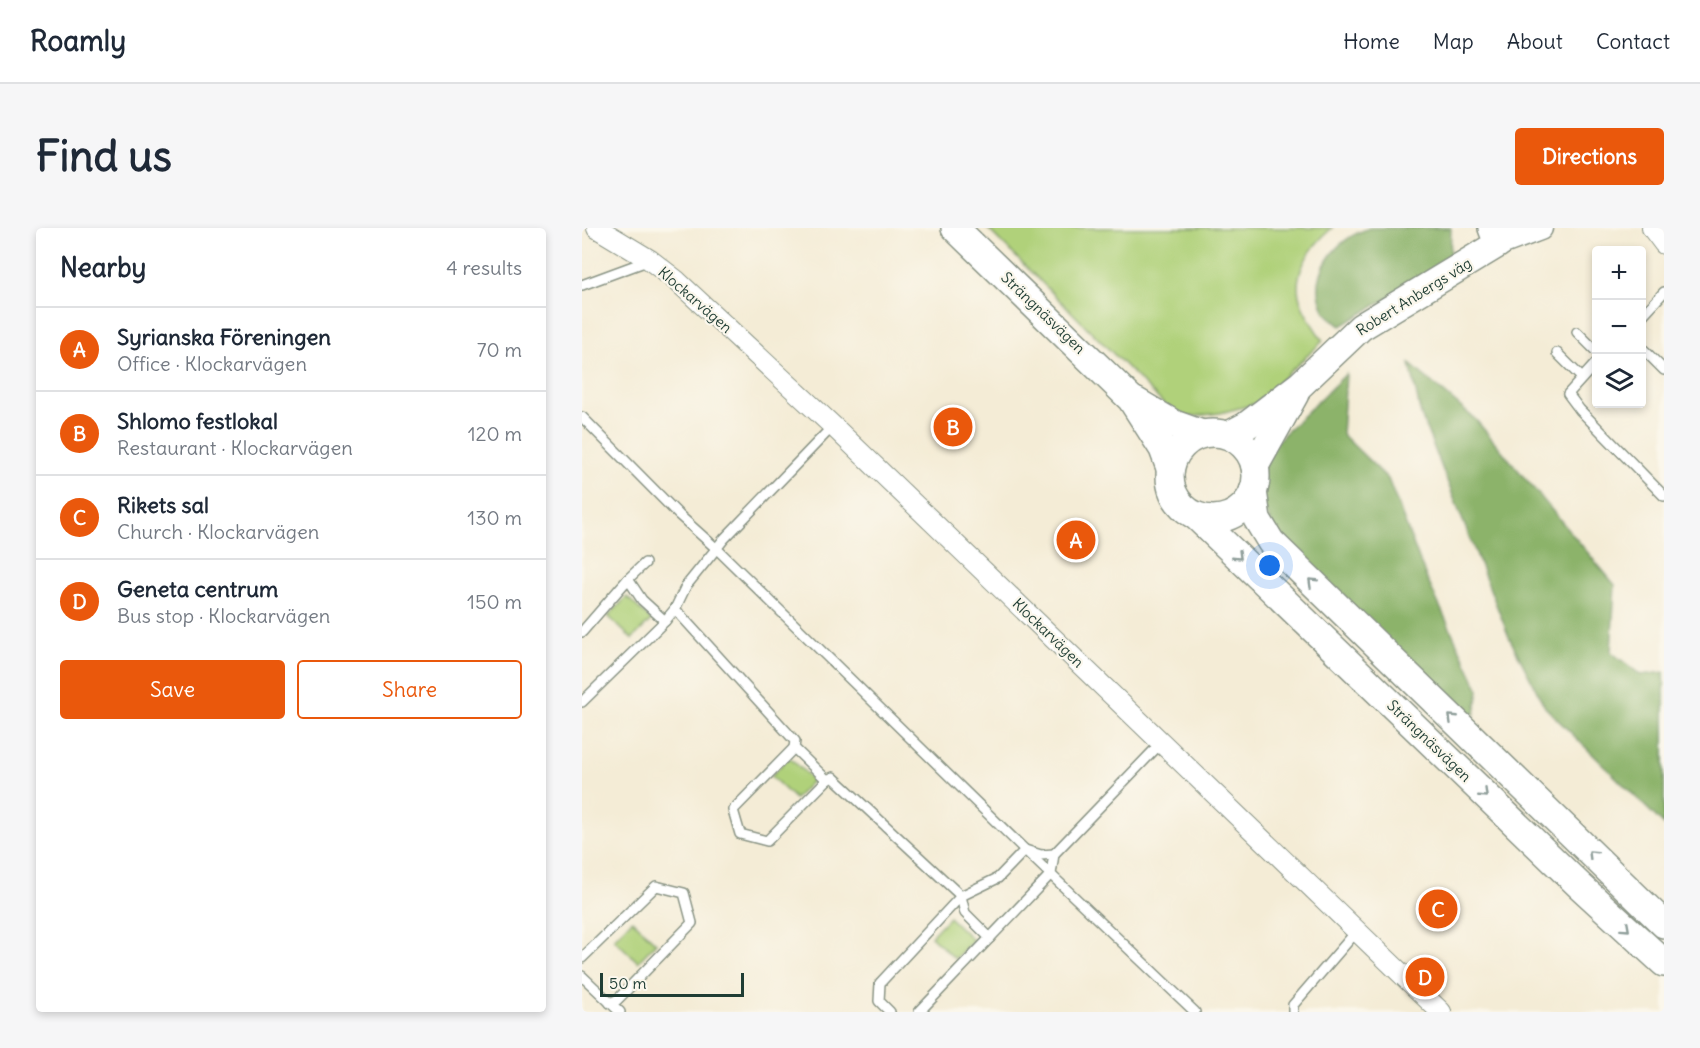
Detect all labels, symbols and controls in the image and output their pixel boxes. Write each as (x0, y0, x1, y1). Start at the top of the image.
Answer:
text: Roamly (30, 23, 126, 59)
text: Home (1343, 28, 1400, 55)
text: Map (1433, 28, 1474, 55)
text: About (1507, 28, 1563, 55)
text: Contact (1596, 28, 1670, 55)
button: Directions (1515, 128, 1664, 185)
text: Find us (36, 130, 172, 182)
map controls (1592, 246, 1646, 408)
button: + (1592, 246, 1646, 300)
text: Nearby (60, 251, 146, 284)
street label: Robert Anbergs väg (1353, 253, 1475, 340)
text: 4 results (446, 255, 522, 280)
street label: Klockarvägen (654, 262, 736, 337)
street label: Strängnäsvägen (997, 268, 1090, 358)
button: − (1592, 300, 1646, 354)
text: Syrianska Föreningen (117, 323, 331, 351)
text: A (73, 337, 86, 362)
text: 70 m (477, 337, 522, 362)
text: Office · Klockarvägen (117, 351, 307, 376)
button: layers (1592, 354, 1646, 408)
pin: B (934, 404, 973, 450)
text: Shlomo festlokal (117, 407, 278, 435)
text: B (73, 421, 86, 446)
text: 120 m (468, 421, 522, 446)
text: Restaurant · Klockarvägen (117, 435, 353, 460)
text: Rikets sal (117, 491, 209, 519)
text: C (73, 505, 86, 530)
text: 130 m (467, 505, 522, 530)
pin: A (1056, 518, 1096, 562)
text: Church · Klockarvägen (117, 519, 319, 544)
one-way arrow (1231, 549, 1242, 560)
your location (1255, 551, 1284, 580)
text: Geneta centrum (117, 575, 278, 603)
one-way arrow (1309, 578, 1319, 589)
text: D (72, 589, 87, 614)
text: 150 m (467, 589, 522, 614)
street label: Klockarvägen (1009, 594, 1088, 672)
text: Bus stop · Klockarvägen (117, 603, 330, 628)
button: Save (60, 660, 285, 719)
button: Share (297, 660, 522, 719)
street label: Strängnäsvägen (1383, 696, 1476, 786)
one-way arrow (1449, 714, 1460, 725)
one-way arrow (1478, 787, 1488, 798)
one-way arrow (1589, 850, 1600, 861)
pin: C (1418, 886, 1458, 932)
one-way arrow (1618, 921, 1629, 932)
pin: D (1406, 954, 1444, 999)
scale bar (600, 970, 744, 998)
text: 50 m (609, 973, 647, 993)

